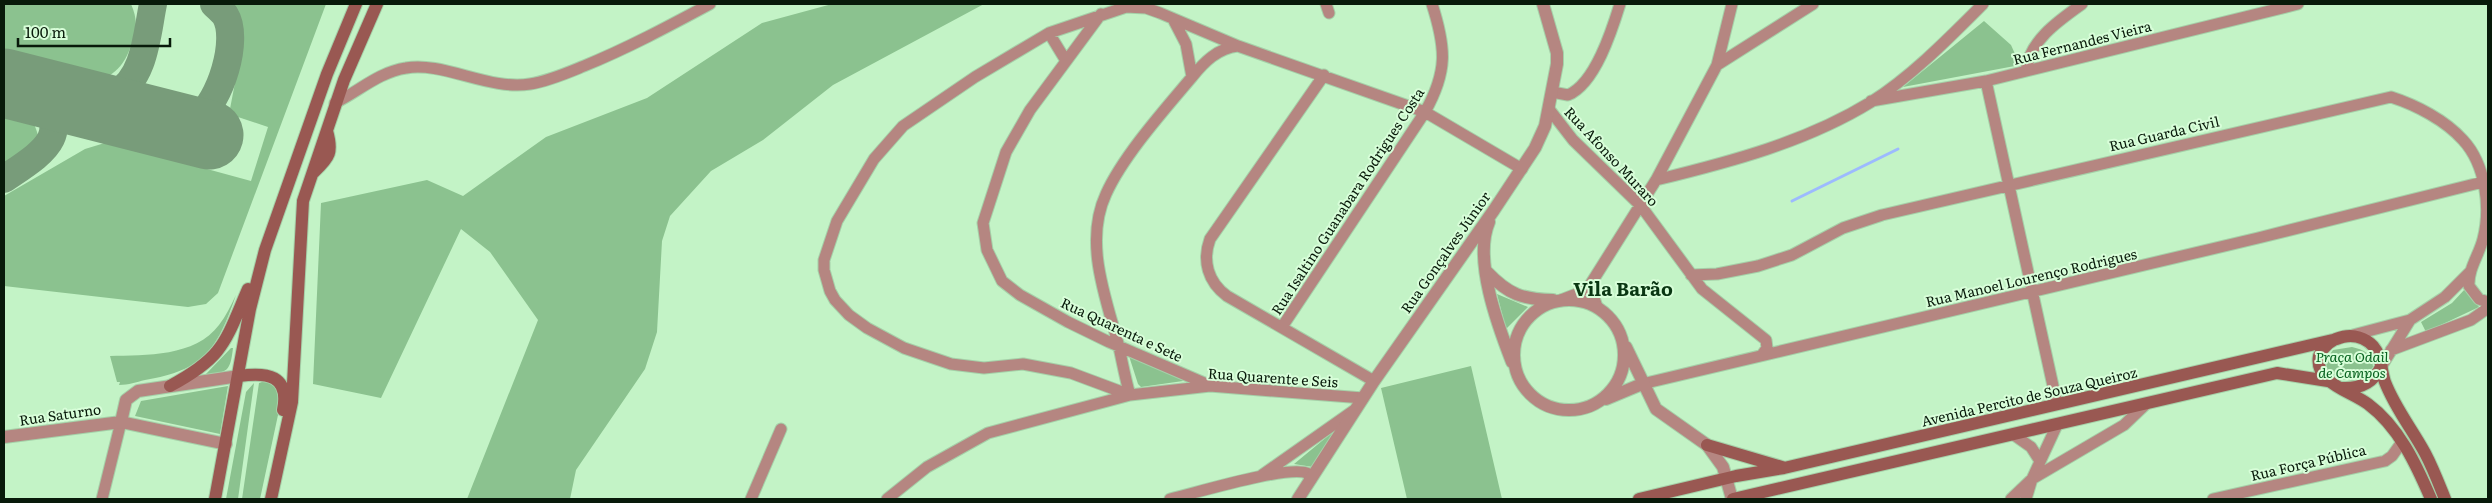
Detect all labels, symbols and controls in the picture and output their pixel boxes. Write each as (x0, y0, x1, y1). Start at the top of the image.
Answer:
scale bar (18, 15, 170, 47)
street label: Rua Fernandes Vieira (2011, 15, 2154, 69)
text: 100 m (25, 20, 66, 43)
street label: Rua Isaltino Guanabara Rodrigues Costa (1266, 83, 1428, 318)
street label: Rua Afonso Muraro (1560, 102, 1664, 210)
street label: Rua Guarda Civil (2107, 111, 2221, 155)
street label: Rua Gonçalves Júnior (1395, 187, 1495, 317)
street label: Rua Manoel Lourenço Rodrigues (1923, 243, 2139, 311)
district label: Vila Barão (1573, 274, 1673, 302)
street label: Rua Quarenta e Sete (1058, 292, 1186, 366)
park label: Praça Odail de Campos (2315, 346, 2389, 382)
street label: Avenida Percito de Souza Queiroz (1919, 361, 2139, 431)
street label: Rua Quarente e Seis (1207, 362, 1339, 392)
street label: Rua Saturno (18, 398, 102, 430)
street label: Rua Força Pública (2248, 439, 2368, 485)

